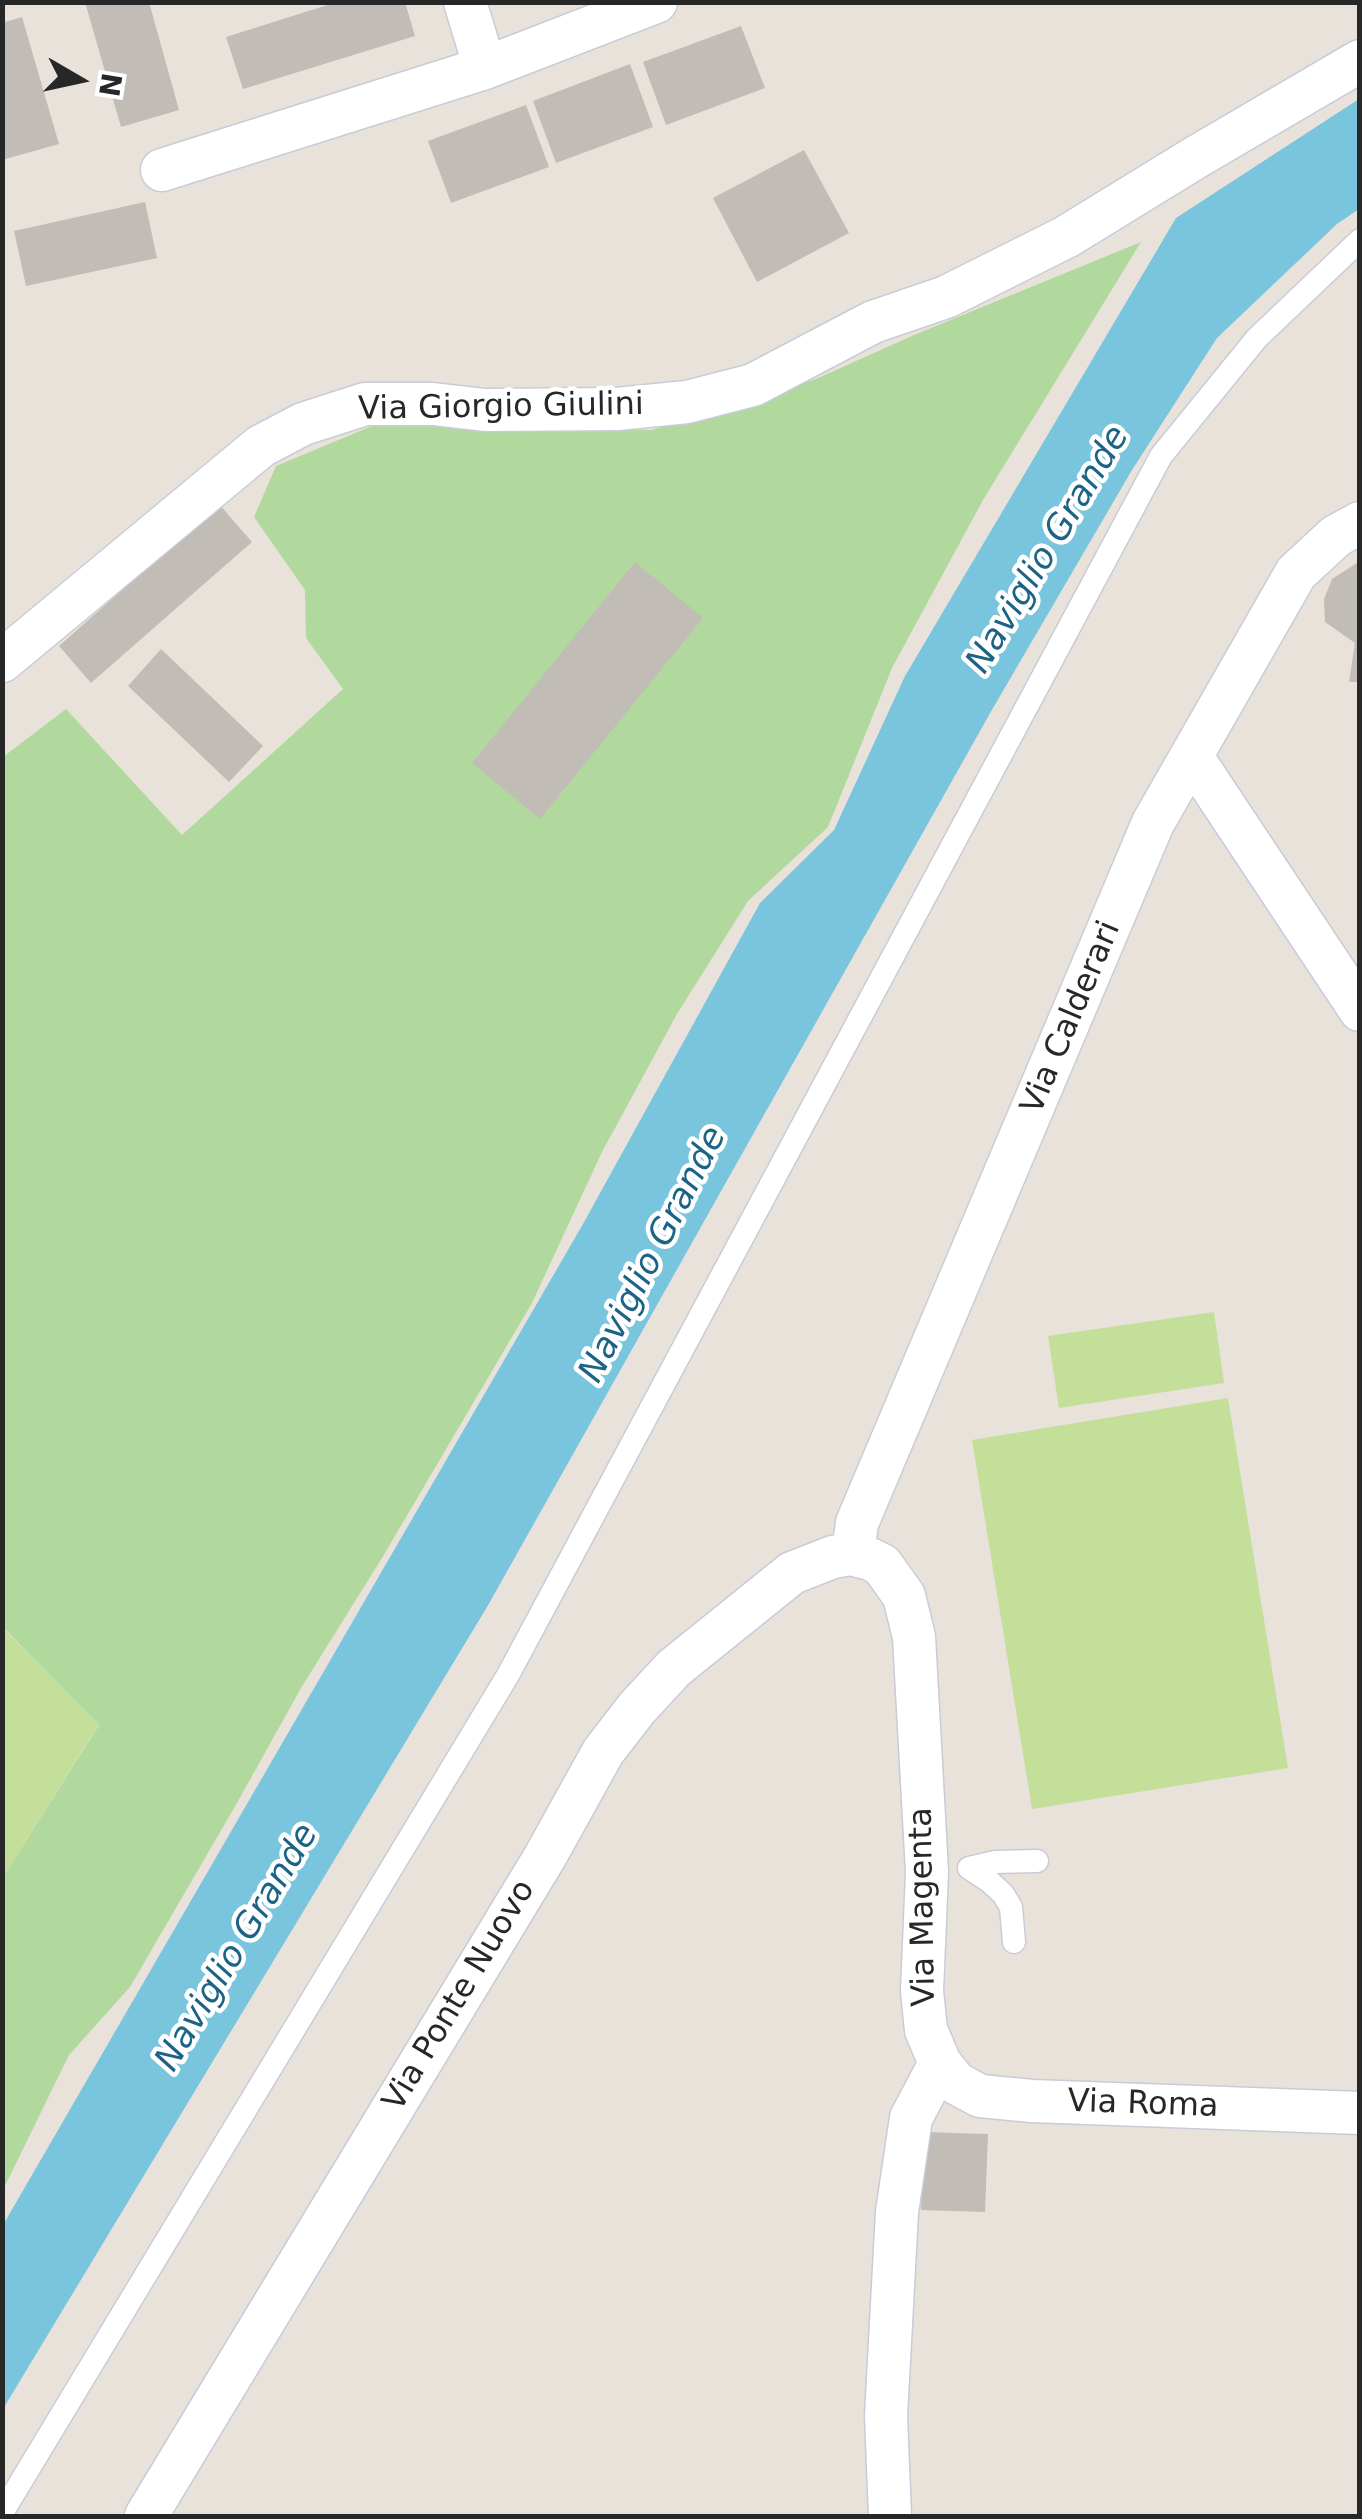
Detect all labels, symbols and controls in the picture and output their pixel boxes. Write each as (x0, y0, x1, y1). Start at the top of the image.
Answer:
north arrow (30, 30, 130, 130)
text: N (92, 71, 128, 99)
street label: Via Giorgio Giulini (358, 386, 644, 430)
water label: Naviglio Grande (959, 419, 1139, 681)
street label: Via Calderari (1014, 916, 1130, 1120)
water label: Naviglio Grande (571, 1120, 737, 1390)
street label: Via Magenta (903, 1807, 945, 2007)
water label: Naviglio Grande (148, 1817, 328, 2079)
street label: Via Ponte Nuovo (376, 1874, 544, 2118)
street label: Via Roma (1067, 2083, 1219, 2127)

